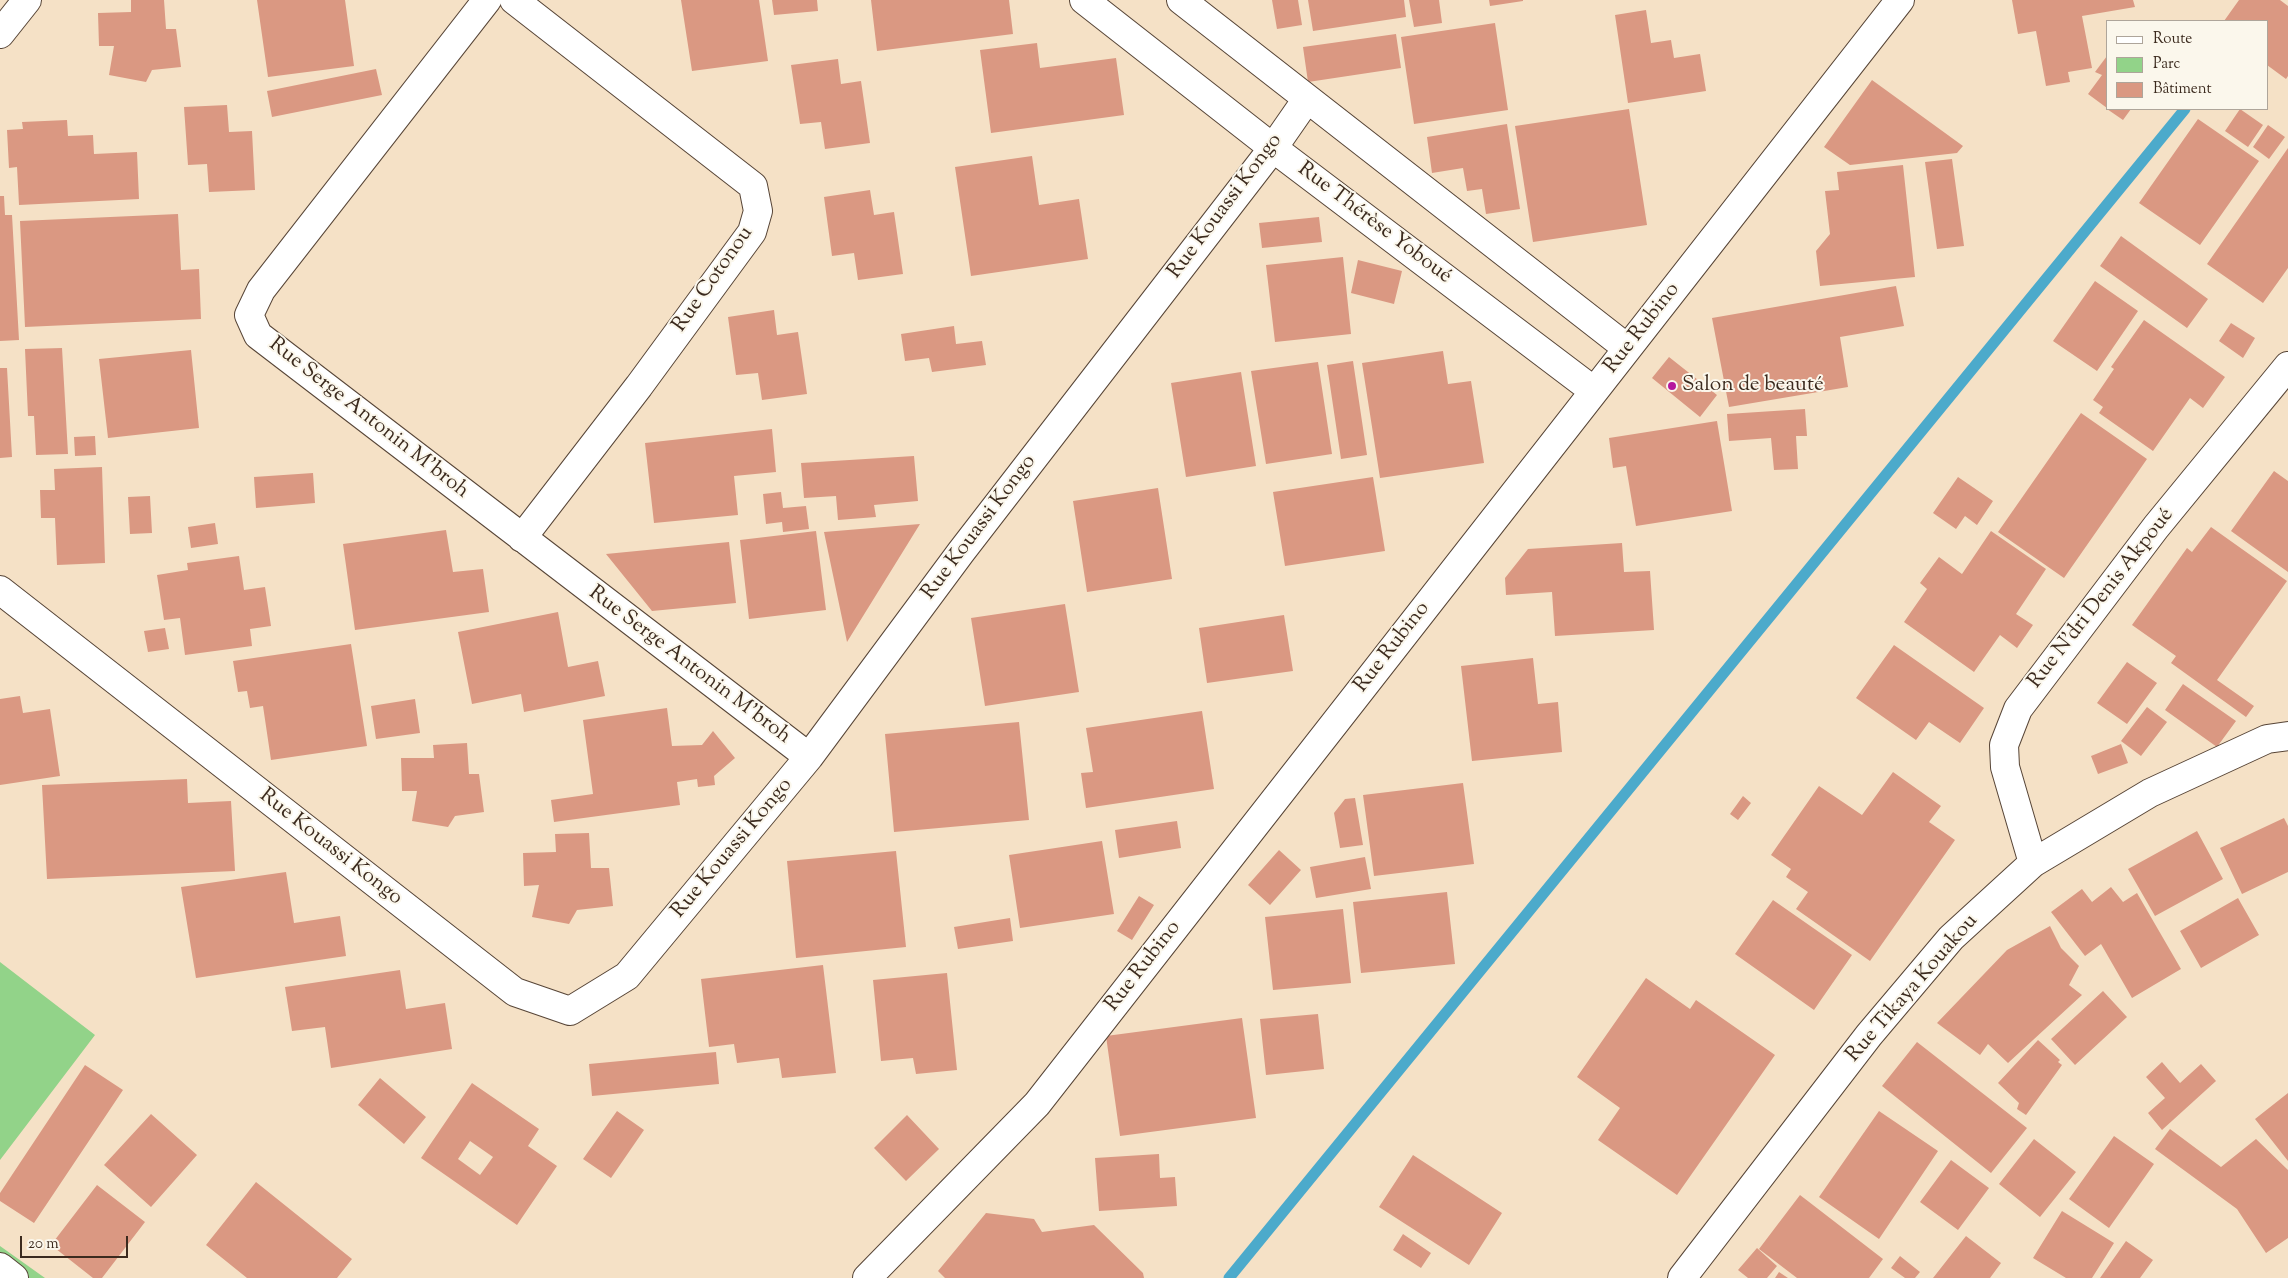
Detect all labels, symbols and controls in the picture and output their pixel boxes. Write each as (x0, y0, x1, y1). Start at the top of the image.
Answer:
legend (2106, 20, 2268, 110)
text: Route (2153, 29, 2192, 50)
text: Parc (2153, 54, 2180, 75)
text: Bâtiment (2153, 79, 2212, 100)
street label: Rue Kouassi Kongo (1163, 130, 1289, 284)
street label: Rue Thérèse Yoboué (1292, 158, 1456, 290)
street label: Rue Cotonou (668, 222, 760, 338)
street label: Rue Rubino (1600, 279, 1686, 379)
street label: Rue Serge Antonin M'broh (263, 333, 473, 505)
place label: Salon de beauté (1682, 373, 1824, 399)
marker: Salon de beauté (1666, 380, 1678, 392)
street label: Rue Kouassi Kongo (917, 451, 1043, 605)
street label: Rue N'dri Denis Akpoué (2024, 504, 2180, 694)
street label: Rue Serge Antonin M'broh (583, 582, 795, 750)
street label: Rue Rubino (1350, 598, 1436, 698)
street label: Rue Kouassi Kongo (667, 774, 799, 924)
street label: Rue Kouassi Kongo (253, 784, 407, 912)
street label: Rue Tikaya Kouakou (1842, 910, 1984, 1068)
street label: Rue Rubino (1101, 917, 1187, 1017)
scale bar (22, 1226, 130, 1258)
text: 20 m (28, 1234, 59, 1255)

